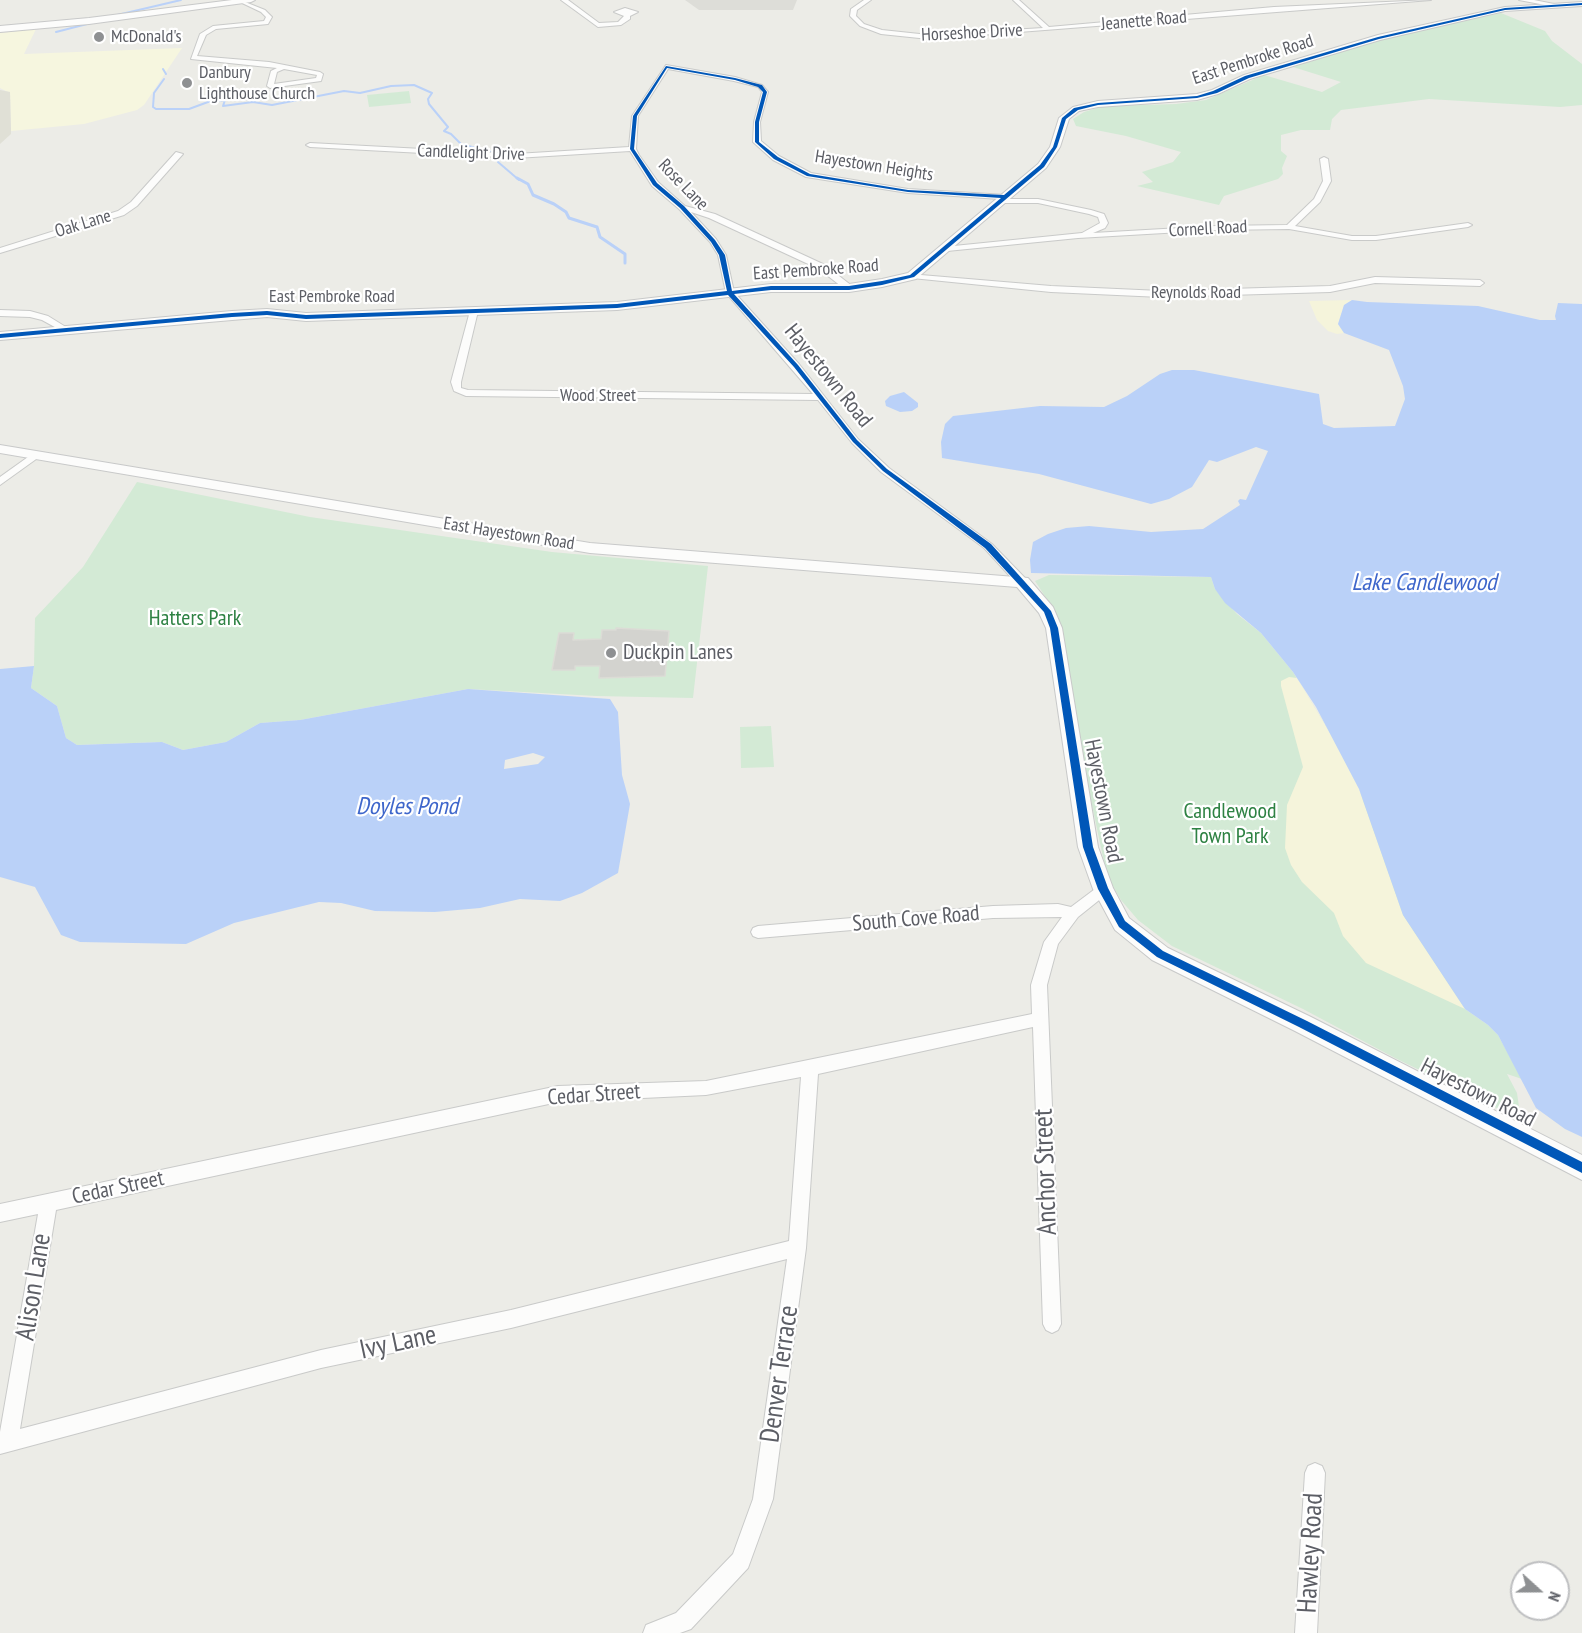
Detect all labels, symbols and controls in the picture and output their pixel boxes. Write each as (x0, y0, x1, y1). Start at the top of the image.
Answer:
street label: Jeanette Road (1100, 6, 1188, 36)
street label: Horseshoe Drive (921, 20, 1023, 46)
place label: McDonald's (111, 26, 182, 48)
marker: McDonald's (92, 30, 106, 44)
street label: East Pembroke Road (1190, 30, 1316, 90)
place label: Danbury Lighthouse Church (199, 62, 315, 104)
marker: Danbury Lighthouse Church (180, 76, 194, 90)
street label: Candlelight Drive (417, 140, 525, 166)
street label: Hayestown Heights (813, 146, 935, 186)
street label: Rose Lane (653, 155, 713, 215)
street label: Oak Lane (52, 205, 114, 243)
street label: Cornell Road (1168, 216, 1248, 242)
street label: East Pembroke Road (752, 255, 880, 285)
street label: Reynolds Road (1151, 282, 1241, 304)
street label: East Pembroke Road (269, 286, 395, 308)
street label: Hayestown Road (778, 319, 878, 433)
street label: Wood Street (560, 385, 636, 407)
street label: East Hayestown Road (442, 513, 576, 555)
water label: Lake Candlewood (1352, 569, 1496, 597)
park label: Hatters Park (149, 606, 241, 632)
place label: Duckpin Lanes (623, 640, 733, 666)
marker: Duckpin Lanes (604, 646, 618, 660)
street label: Hayestown Road (1078, 737, 1128, 865)
water label: Doyles Pond (356, 793, 458, 821)
park label: Candlewood Town Park (1183, 799, 1277, 850)
street label: South Cove Road (851, 900, 981, 938)
street label: Hayestown Road (1416, 1053, 1540, 1133)
street label: Cedar Street (547, 1079, 641, 1111)
street label: Anchor Street (1028, 1108, 1064, 1236)
street label: Cedar Street (70, 1165, 166, 1211)
street label: Alison Lane (10, 1231, 58, 1343)
street label: Denver Terrace (754, 1303, 806, 1445)
street label: Ivy Lane (357, 1319, 439, 1367)
street label: Hawley Road (1292, 1492, 1330, 1614)
north arrow (1510, 1561, 1570, 1621)
text: N (1544, 1589, 1566, 1604)

